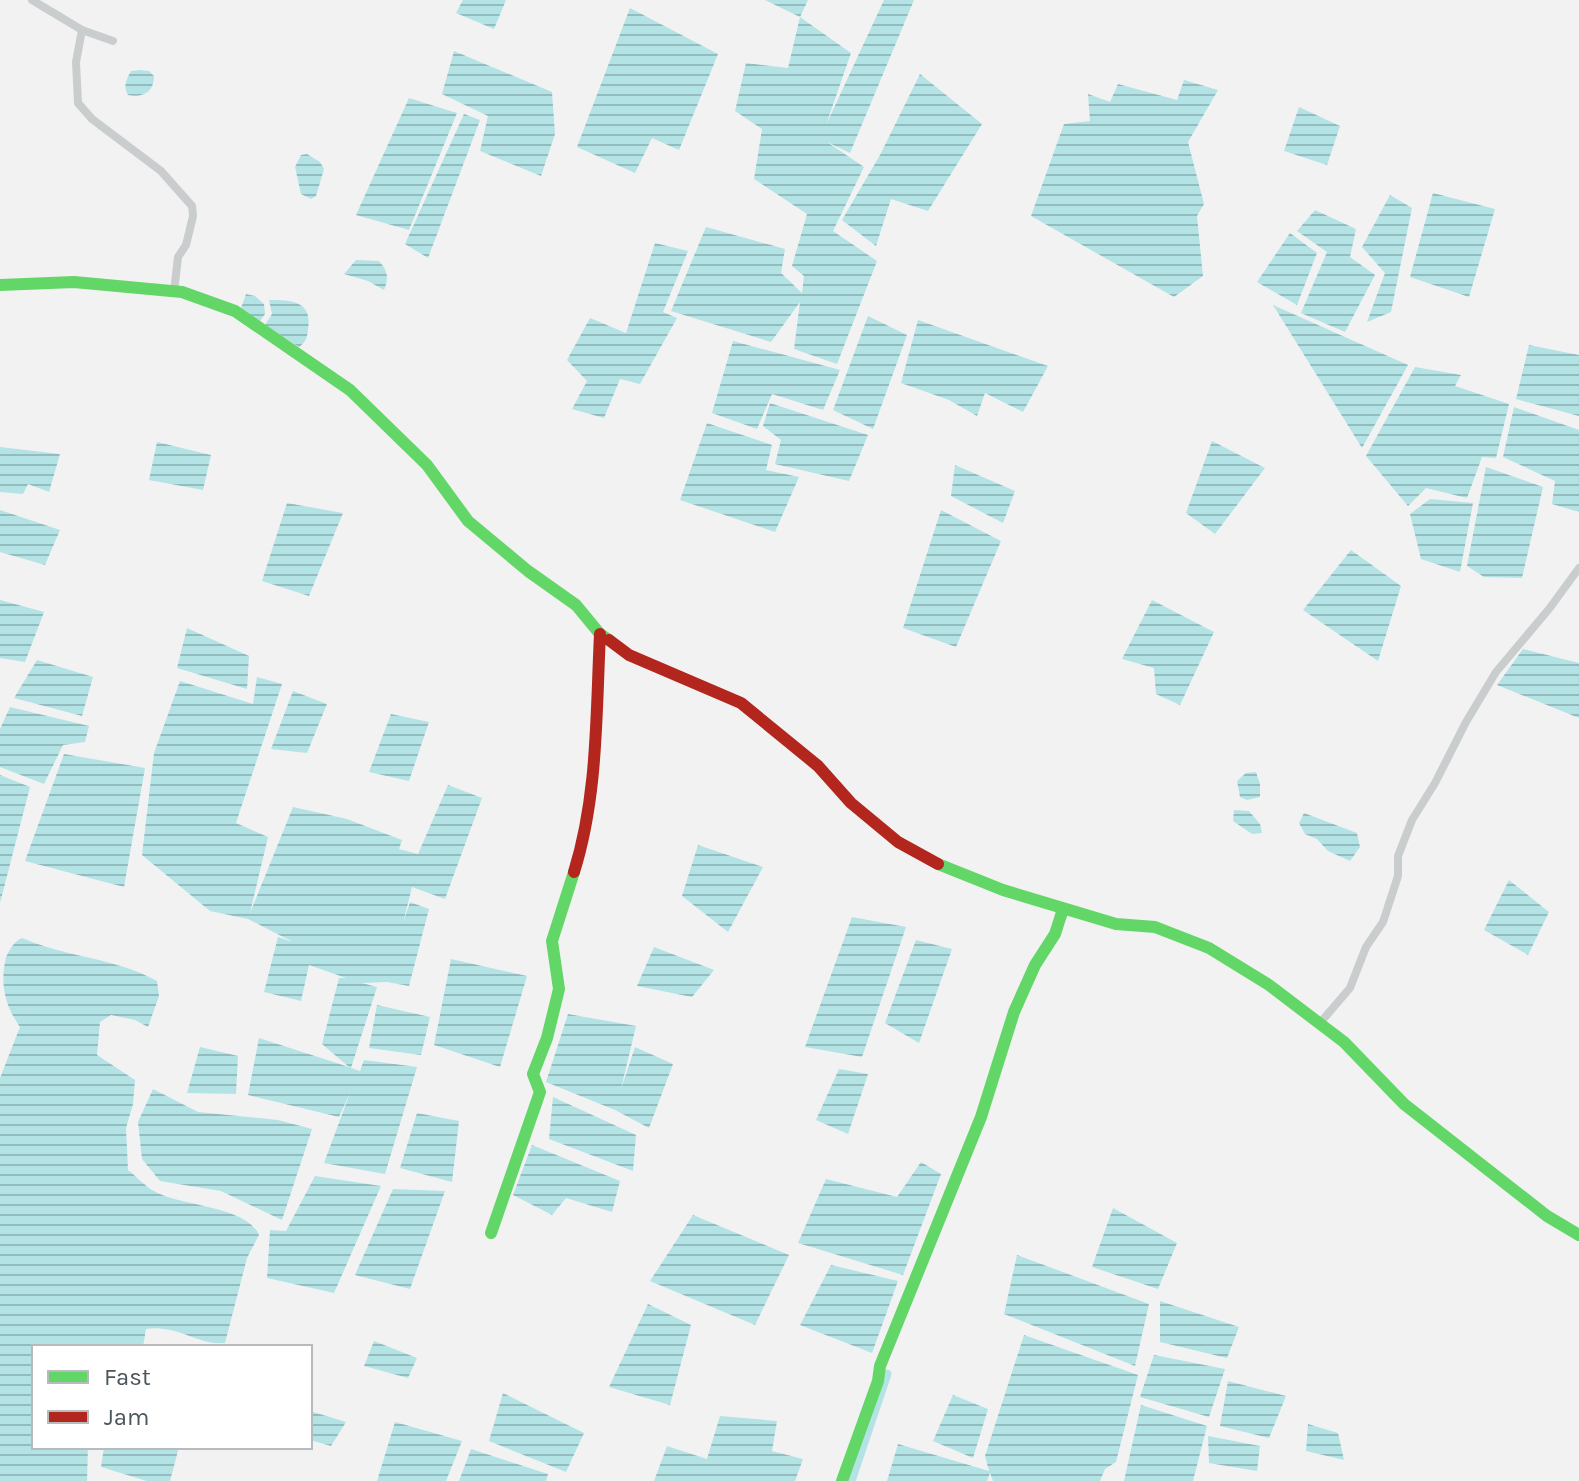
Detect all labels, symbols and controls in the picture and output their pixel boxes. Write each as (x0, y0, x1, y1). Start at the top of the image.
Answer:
legend (32, 1345, 312, 1449)
text: Fast (104, 1363, 151, 1391)
text: Jam (104, 1403, 149, 1431)

